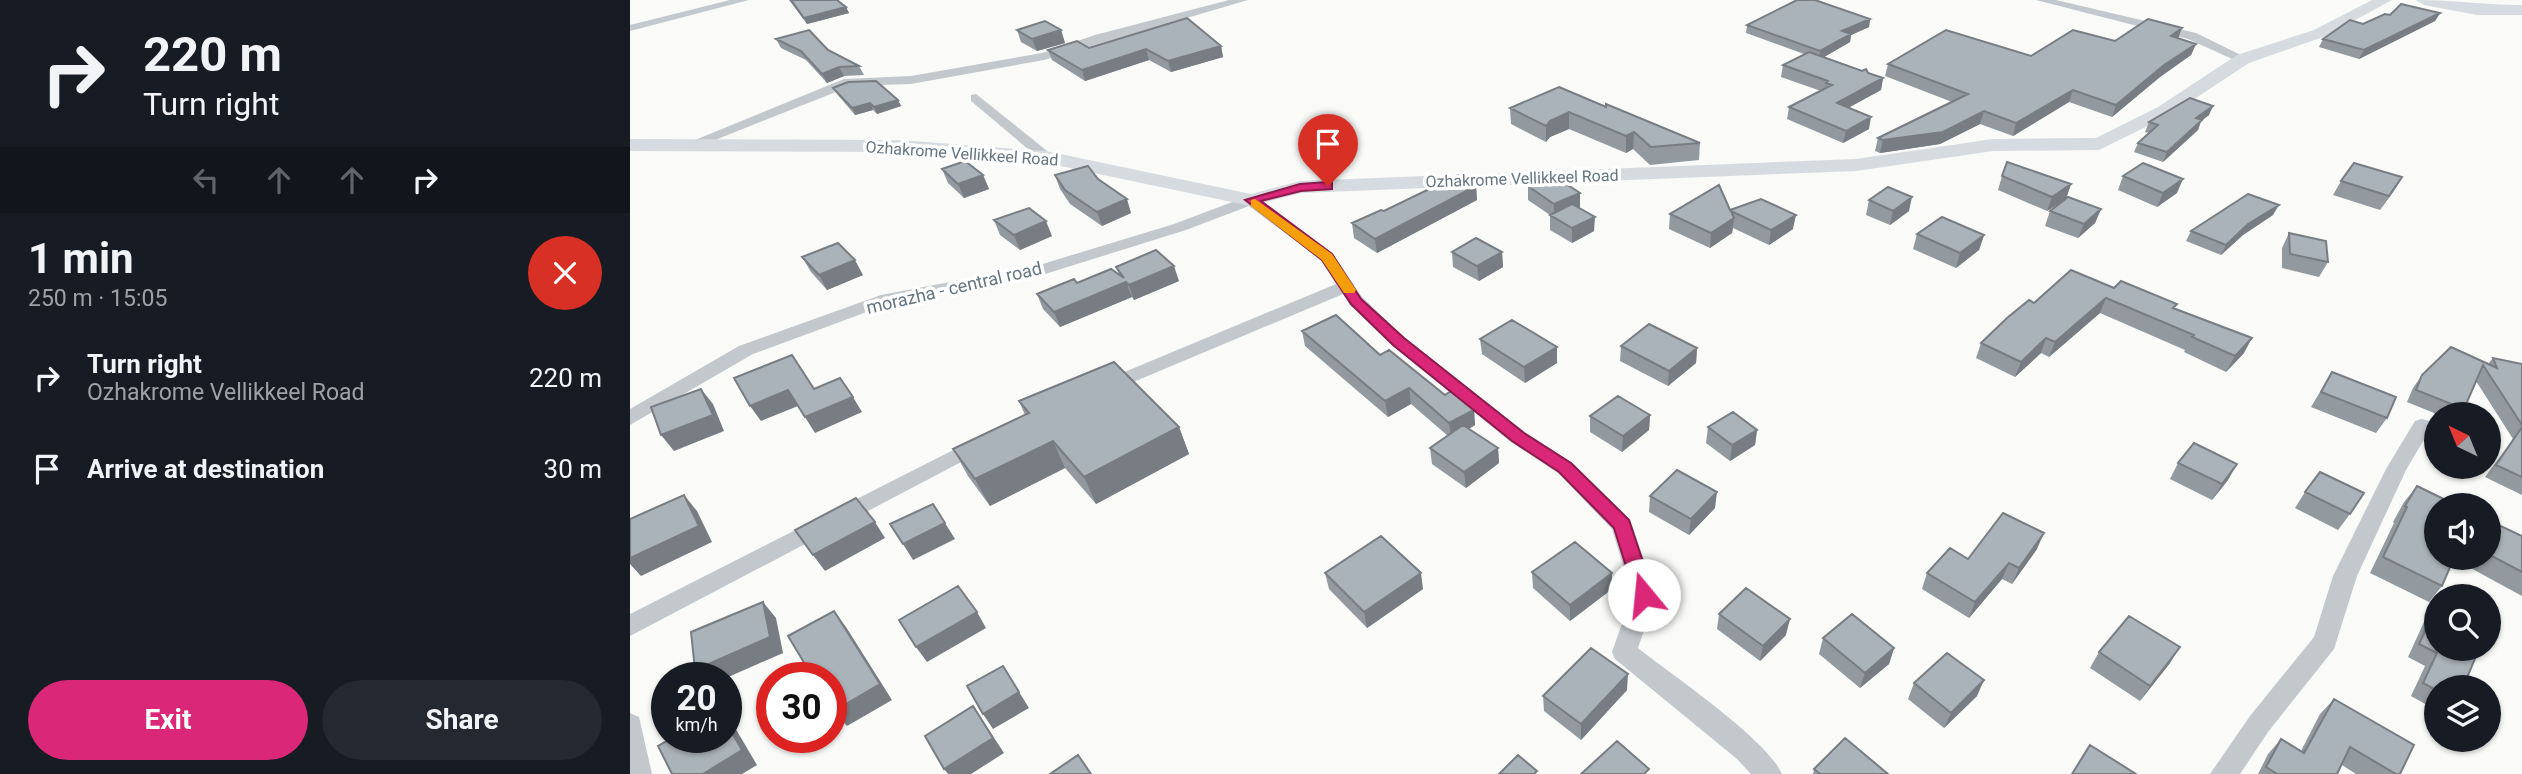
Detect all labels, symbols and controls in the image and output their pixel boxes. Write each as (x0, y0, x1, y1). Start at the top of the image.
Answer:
text: 220 m (143, 26, 282, 83)
icon: right (28, 28, 119, 119)
text: Turn right (143, 85, 279, 123)
pin (1298, 114, 1358, 186)
icon: arrive (1309, 125, 1347, 163)
street label: Ozhakrome Vellikkeel Road (865, 137, 1059, 170)
icon: left (187, 161, 225, 199)
icon: ahead (260, 161, 298, 199)
icon: ahead (333, 161, 371, 199)
icon: right (406, 161, 444, 199)
street label: Ozhakrome Vellikkeel Road (1425, 166, 1619, 191)
text: 1 min (28, 234, 134, 283)
button: close (528, 236, 602, 310)
street label: morazha - central road (864, 257, 1044, 318)
text: 250 m · 15:05 (28, 285, 167, 312)
text: Turn right (87, 349, 202, 379)
icon: right (28, 359, 66, 397)
text: 220 m (529, 363, 602, 393)
text: Ozhakrome Vellikkeel Road (87, 379, 365, 406)
north arrow (2424, 402, 2501, 480)
map controls (2424, 402, 2501, 752)
icon: arrive (28, 450, 66, 488)
text: Arrive at destination (87, 454, 324, 484)
text: 30 m (544, 454, 602, 484)
button: sound (2424, 493, 2501, 570)
position arrow (1607, 558, 1681, 632)
button: search (2424, 584, 2501, 661)
speed limit sign: 30 (756, 662, 847, 753)
button: layers (2424, 675, 2501, 752)
text: 20 (676, 678, 717, 719)
button: Exit (28, 680, 308, 760)
button: Share (322, 680, 602, 760)
text: km/h (675, 714, 718, 735)

